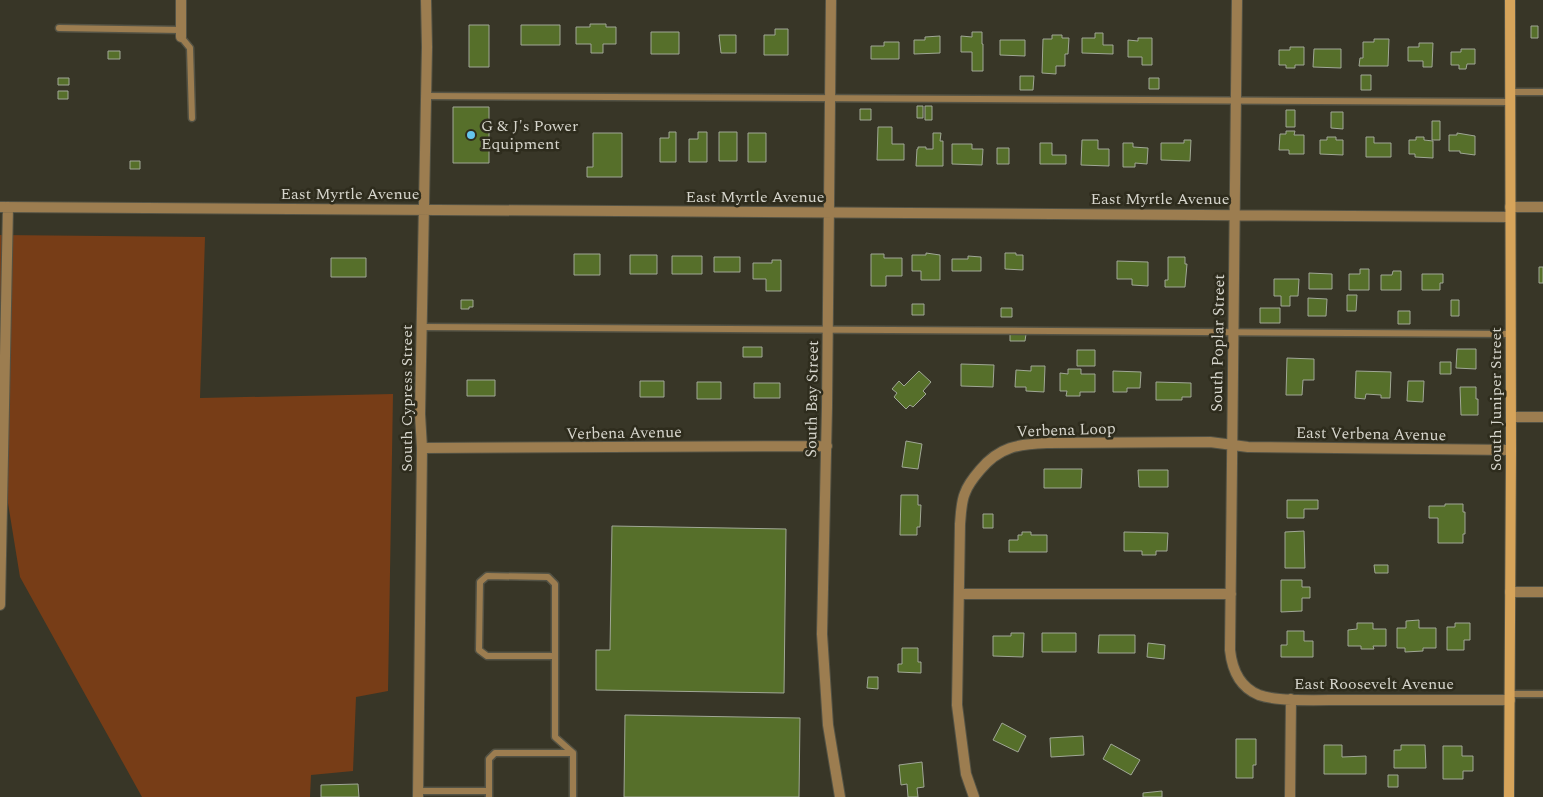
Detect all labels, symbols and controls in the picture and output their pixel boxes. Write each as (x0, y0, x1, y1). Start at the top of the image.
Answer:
place label: G & J's Power Equipment (481, 114, 578, 156)
marker: G & J's Power Equipment (465, 129, 477, 141)
street label: East Myrtle Avenue (281, 182, 419, 206)
street label: East Myrtle Avenue (686, 185, 824, 209)
street label: East Myrtle Avenue (1091, 187, 1229, 211)
street label: South Poplar Street (1205, 274, 1231, 412)
street label: South Cypress Street (395, 324, 419, 472)
street label: South Juniper Street (1484, 327, 1508, 471)
street label: South Bay Street (799, 340, 825, 458)
street label: Verbena Loop (1016, 416, 1116, 444)
street label: Verbena Avenue (566, 420, 682, 446)
street label: East Verbena Avenue (1296, 421, 1446, 447)
street label: East Roosevelt Avenue (1294, 672, 1454, 696)

